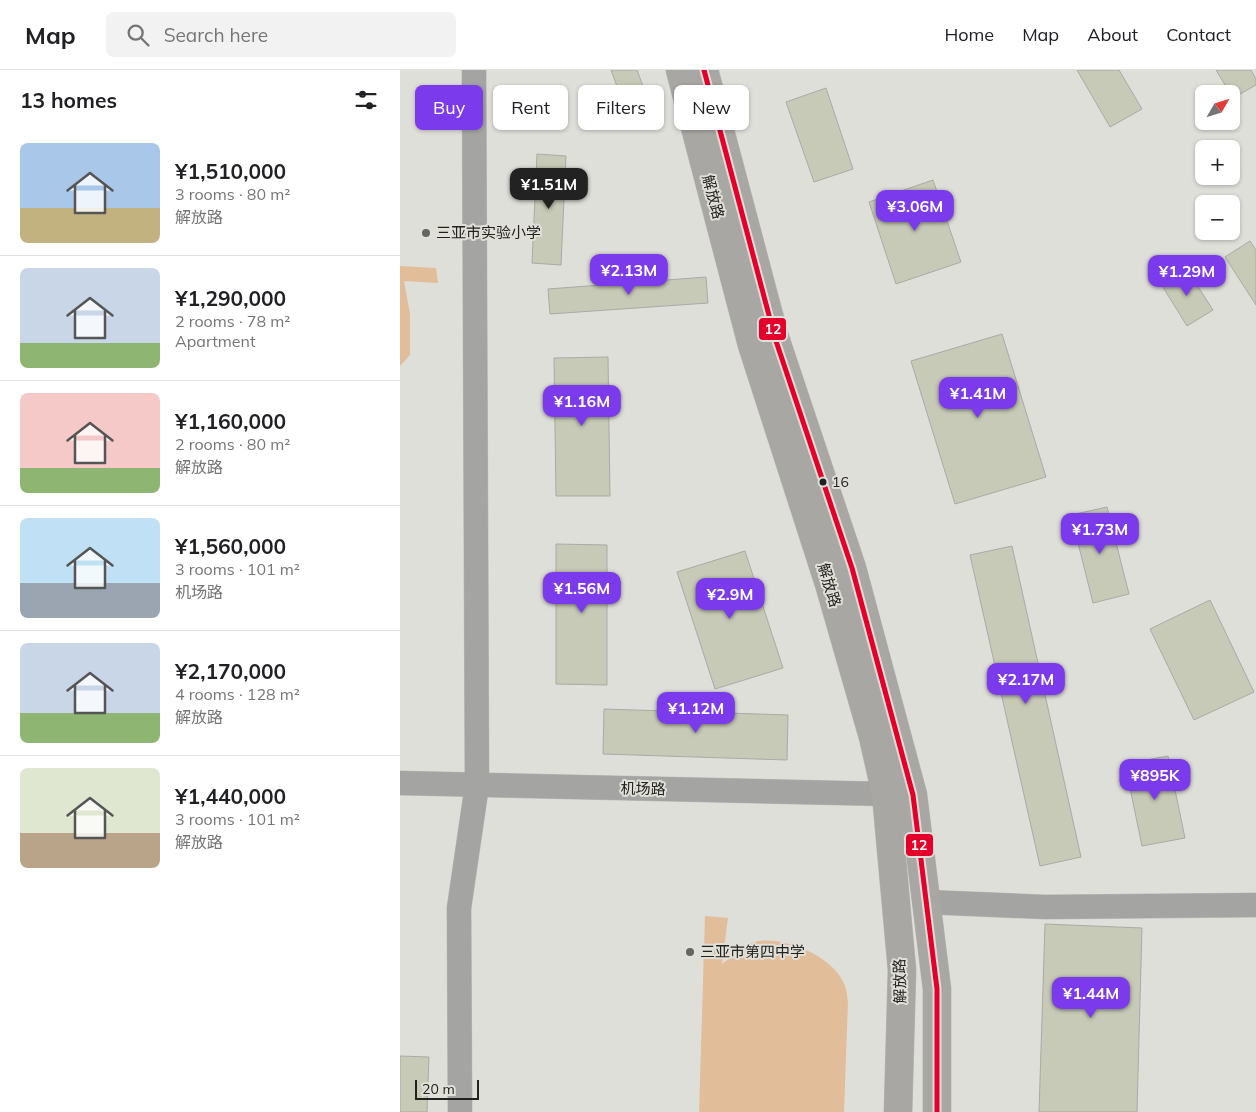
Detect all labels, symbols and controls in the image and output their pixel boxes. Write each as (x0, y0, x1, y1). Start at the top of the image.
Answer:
search box (106, 12, 456, 57)
text: Map (25, 20, 76, 50)
icon: search (124, 21, 152, 49)
text: Search here (164, 23, 268, 47)
text: Home (944, 23, 994, 46)
text: Map (1022, 23, 1059, 46)
text: About (1087, 23, 1138, 46)
text: Contact (1166, 23, 1231, 46)
chip: Buy (415, 85, 483, 130)
chip: Rent (493, 85, 568, 130)
chip: Filters (578, 85, 664, 130)
chip: New (674, 85, 749, 130)
north arrow (1195, 85, 1240, 130)
map controls (1195, 85, 1240, 240)
icon: filters (352, 86, 380, 114)
text: 13 homes (20, 87, 117, 113)
button: + (1195, 140, 1240, 185)
text: ¥1,510,000 (175, 158, 286, 184)
icon: home (60, 163, 120, 223)
pin: ¥1.51M (508, 168, 590, 210)
street label: 解放路 (698, 173, 728, 221)
text: ¥1.51M (521, 174, 577, 194)
text: 3 rooms · 80 m² (175, 184, 290, 204)
pin: ¥3.06M (874, 190, 956, 232)
button: − (1195, 195, 1240, 240)
text: ¥3.06M (887, 196, 943, 216)
text: 解放路 (175, 207, 223, 227)
place label: 三亚市实验小学 (436, 223, 541, 242)
marker: 三亚市实验小学 (420, 227, 432, 239)
pin: ¥2.13M (588, 254, 670, 296)
pin: ¥1.29M (1146, 254, 1228, 297)
text: ¥2.13M (601, 260, 657, 280)
text: ¥1.29M (1159, 261, 1215, 281)
text: ¥1,290,000 (175, 285, 286, 311)
icon: home (60, 288, 120, 348)
text: 2 rooms · 78 m² (175, 311, 290, 331)
line badge: 12 (758, 317, 787, 341)
text: 12 (765, 320, 781, 338)
text: Apartment (175, 331, 256, 351)
pin: ¥1.41M (937, 376, 1019, 419)
text: ¥1.41M (950, 383, 1006, 403)
pin: ¥1.16M (541, 384, 623, 427)
text: ¥1.16M (554, 391, 610, 411)
text: ¥1,160,000 (175, 408, 286, 434)
icon: home (60, 413, 120, 473)
text: 2 rooms · 80 m² (175, 434, 290, 454)
text: 解放路 (175, 457, 223, 477)
place label: 16 (832, 473, 849, 491)
marker: 16 (818, 477, 828, 487)
pin: ¥1.73M (1059, 512, 1141, 555)
text: ¥1.73M (1072, 519, 1128, 539)
text: ¥1,560,000 (175, 533, 286, 559)
icon: home (60, 538, 120, 598)
text: 3 rooms · 101 m² (175, 559, 300, 579)
street label: 解放路 (814, 561, 845, 609)
pin: ¥1.56M (541, 572, 623, 614)
text: ¥1.56M (554, 578, 610, 598)
pin: ¥2.9M (695, 578, 765, 620)
text: 机场路 (175, 582, 223, 602)
text: ¥2.9M (707, 584, 753, 604)
text: ¥2,170,000 (175, 658, 286, 684)
pin: ¥2.17M (985, 662, 1067, 705)
icon: home (60, 663, 120, 723)
text: ¥2.17M (998, 669, 1054, 689)
text: 4 rooms · 128 m² (175, 684, 300, 704)
pin: ¥1.12M (655, 692, 737, 734)
text: ¥1.12M (668, 698, 724, 718)
text: 解放路 (175, 707, 223, 727)
pin: ¥895K (1120, 758, 1190, 801)
text: ¥895K (1130, 765, 1180, 785)
street label: 机场路 (620, 779, 666, 798)
text: ¥1,440,000 (175, 783, 286, 809)
icon: home (60, 788, 120, 848)
text: 3 rooms · 101 m² (175, 809, 300, 829)
text: 解放路 (175, 832, 223, 852)
line badge: 12 (905, 833, 934, 857)
text: 12 (911, 836, 927, 854)
place label: 三亚市第四中学 (700, 942, 805, 961)
marker: 三亚市第四中学 (684, 946, 696, 958)
street label: 解放路 (890, 958, 909, 1004)
pin: ¥1.44M (1050, 976, 1132, 1019)
text: ¥1.44M (1063, 983, 1119, 1003)
scale bar (415, 1077, 479, 1100)
text: 20 m (422, 1080, 455, 1098)

